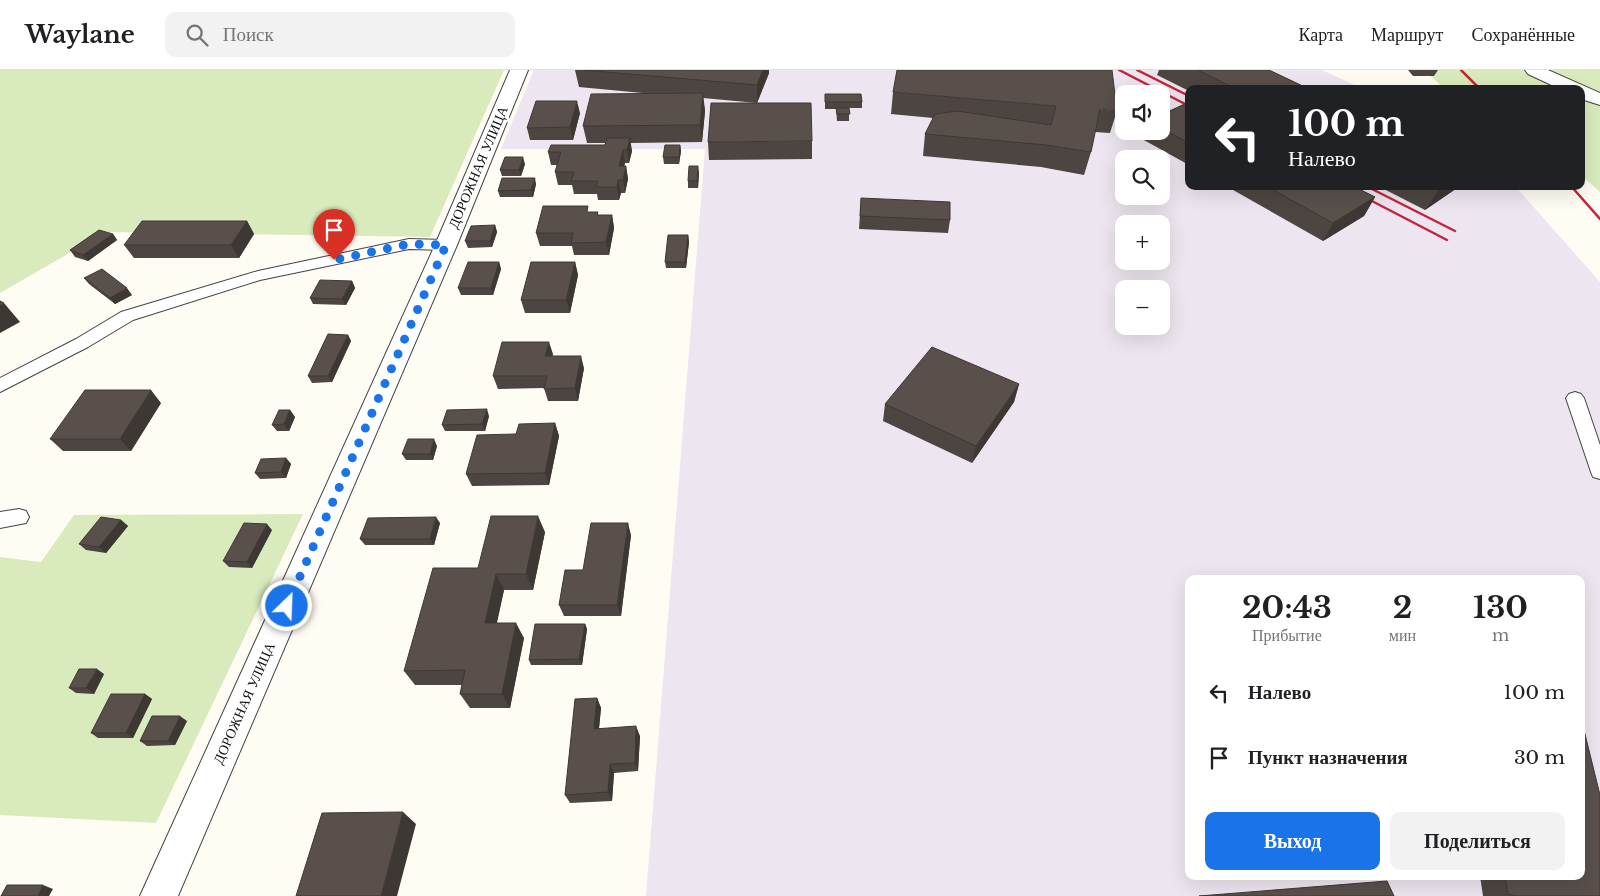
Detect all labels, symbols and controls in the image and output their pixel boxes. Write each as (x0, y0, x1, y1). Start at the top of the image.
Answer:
search box (165, 12, 515, 57)
text: Waylane (25, 20, 135, 49)
icon: search (183, 21, 211, 49)
text: Поиск (223, 23, 274, 46)
text: Карта (1298, 24, 1343, 46)
text: Маршрут (1371, 24, 1443, 46)
text: Сохранённые (1471, 24, 1575, 46)
map controls (1115, 85, 1170, 335)
button: sound (1115, 85, 1170, 140)
street label: ДОРОЖНАЯ УЛИЦА (444, 102, 512, 231)
text: 100 m (1288, 102, 1404, 145)
icon: left (1205, 105, 1270, 170)
text: Налево (1288, 145, 1356, 172)
button: search (1115, 150, 1170, 205)
pin (313, 209, 355, 260)
button: + (1115, 215, 1170, 270)
icon: arrive (320, 216, 348, 244)
button: − (1115, 280, 1170, 335)
position arrow (260, 579, 312, 631)
text: 20:43 (1242, 589, 1332, 626)
text: 2 (1393, 589, 1412, 626)
text: 130 (1473, 589, 1528, 626)
text: Прибытие (1252, 625, 1322, 645)
text: мин (1389, 625, 1416, 645)
text: m (1492, 625, 1509, 645)
street label: ДОРОЖНАЯ УЛИЦА (209, 638, 279, 767)
icon: left (1205, 679, 1233, 707)
text: Налево (1248, 681, 1311, 704)
text: 100 m (1504, 681, 1565, 704)
icon: arrive (1205, 744, 1233, 772)
text: Пункт назначения (1248, 746, 1408, 769)
text: 30 m (1514, 746, 1565, 769)
button: Выход (1205, 812, 1380, 870)
button: Поделиться (1390, 812, 1565, 870)

